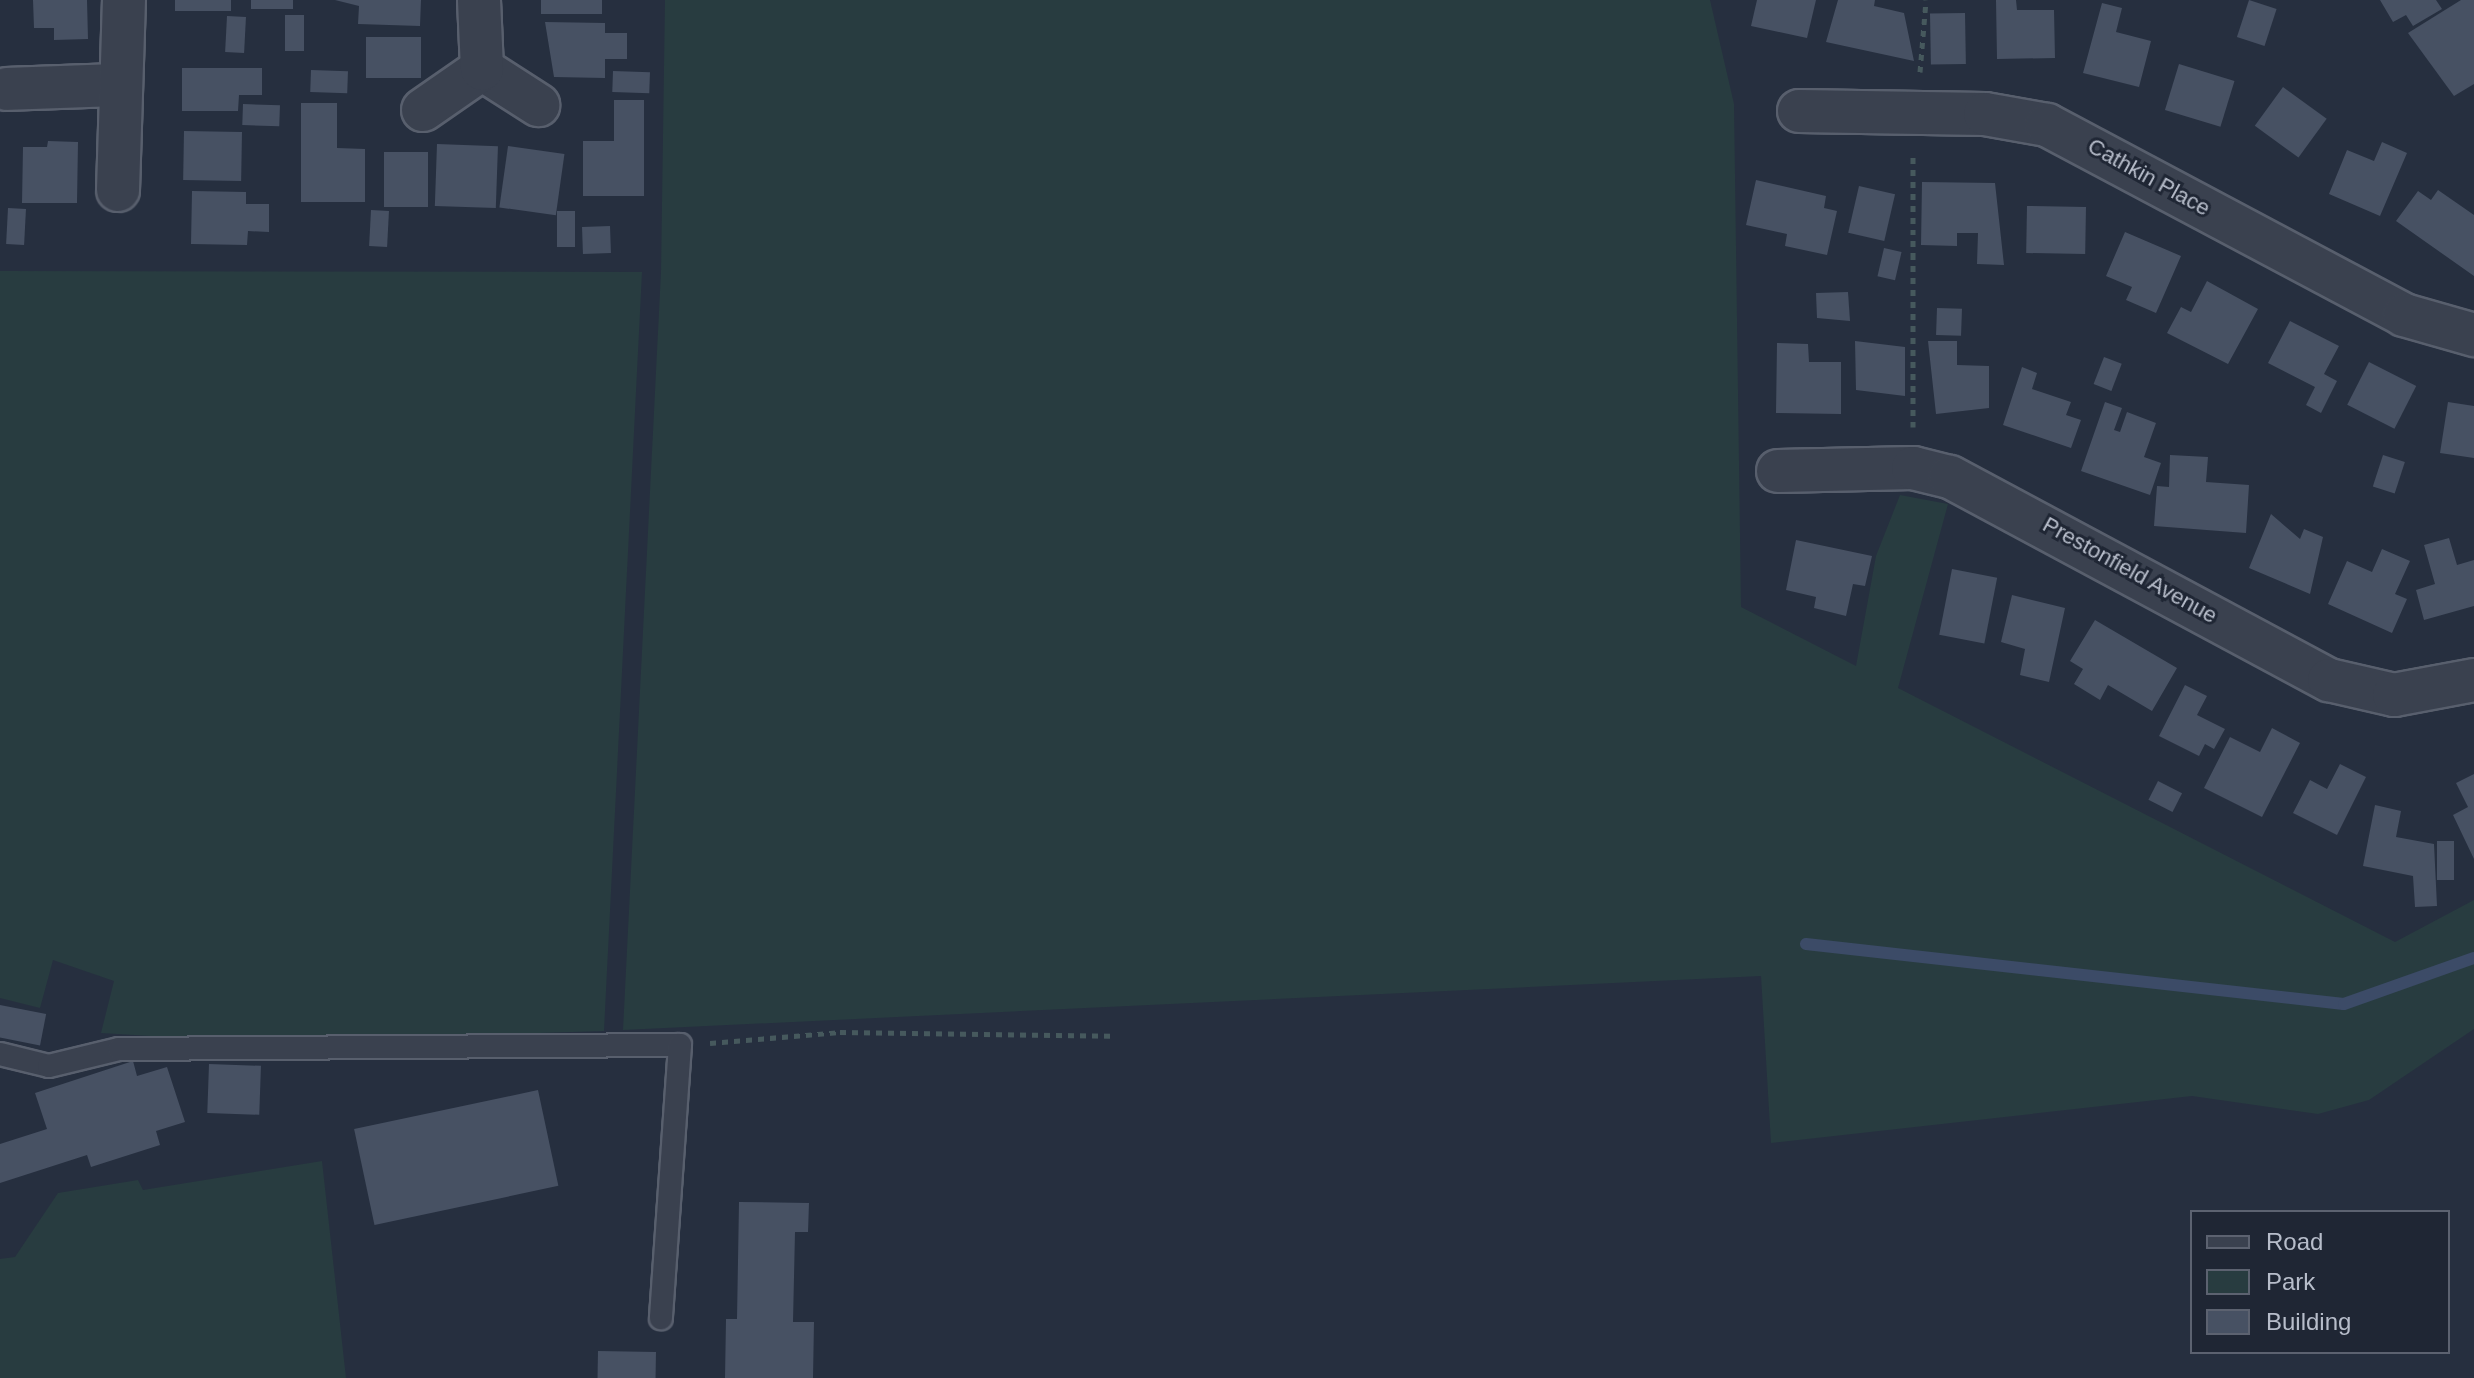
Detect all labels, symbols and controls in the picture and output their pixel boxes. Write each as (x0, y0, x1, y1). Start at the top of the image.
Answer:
street label: Cathkin Place (2083, 133, 2215, 221)
street label: Prestonfield Avenue (2038, 511, 2222, 629)
legend (2190, 1210, 2450, 1354)
text: Road (2266, 1228, 2323, 1255)
text: Park (2266, 1268, 2315, 1295)
text: Building (2266, 1308, 2351, 1335)

